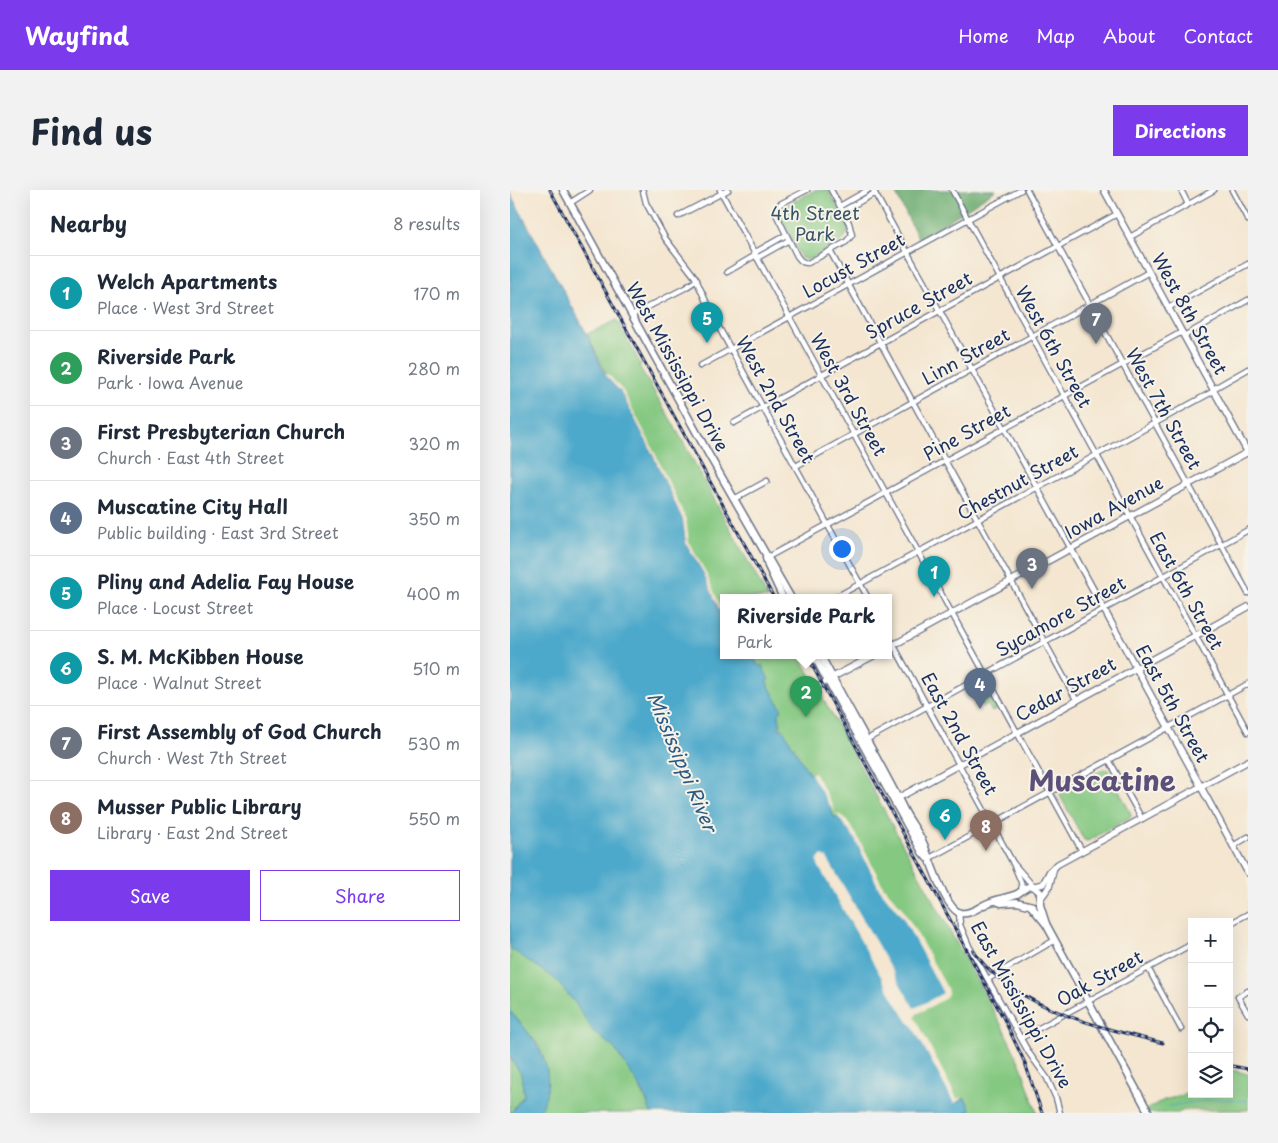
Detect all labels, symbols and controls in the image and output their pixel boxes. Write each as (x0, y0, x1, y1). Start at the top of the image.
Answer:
text: Wayfind (25, 17, 129, 53)
text: Home (958, 22, 1008, 49)
text: Map (1036, 22, 1075, 49)
text: About (1103, 22, 1155, 49)
text: Contact (1183, 22, 1253, 49)
text: Find us (30, 104, 152, 157)
button: Directions (1113, 105, 1248, 156)
park label: 4th Street Park (770, 199, 860, 247)
text: Nearby (50, 207, 127, 239)
text: 8 results (393, 211, 460, 235)
street label: Locust Street (797, 225, 909, 304)
street label: West 8th Street (1146, 247, 1235, 379)
street label: Spruce Street (860, 264, 977, 345)
text: Welch Apartments (97, 267, 277, 295)
street label: West Mississippi Drive (620, 276, 736, 456)
street label: West 6th Street (1010, 280, 1099, 412)
text: 1 (62, 281, 70, 305)
text: 170 m (414, 281, 460, 305)
text: Place · West 3rd Street (97, 295, 274, 319)
pin: 5 (691, 302, 723, 343)
pin: 7 (1080, 303, 1112, 344)
street label: Linn Street (916, 320, 1014, 391)
street label: West 3rd Street (804, 328, 894, 461)
street label: West 2nd Street (730, 331, 823, 468)
text: Riverside Park (97, 342, 236, 370)
street label: West 7th Street (1120, 343, 1209, 474)
text: 2 (60, 356, 72, 380)
text: 280 m (408, 356, 460, 380)
text: Park · Iowa Avenue (97, 370, 244, 394)
street label: Pine Street (918, 397, 1015, 467)
text: First Presbyterian Church (97, 417, 345, 445)
text: 3 (61, 431, 71, 455)
text: 320 m (409, 431, 460, 455)
street label: Chestnut Street (952, 437, 1083, 526)
text: Church · East 4th Street (97, 445, 284, 469)
street label: Iowa Avenue (1059, 468, 1168, 545)
text: Muscatine City Hall (97, 492, 288, 520)
text: 4 (61, 506, 71, 530)
text: 350 m (408, 506, 460, 530)
text: Public building · East 3rd Street (97, 520, 339, 544)
street label: East 6th Street (1144, 526, 1231, 654)
your location (829, 536, 855, 562)
pin: 3 (1016, 548, 1048, 589)
pin: 1 (918, 556, 950, 597)
text: Pliny and Adelia Fay House (97, 567, 354, 595)
street label: Sycamore Street (990, 569, 1130, 663)
text: 5 (61, 581, 71, 605)
text: 400 m (407, 581, 460, 605)
popup (720, 594, 892, 659)
text: Place · Locust Street (97, 595, 253, 619)
text: Riverside Park (737, 601, 875, 629)
text: Park (737, 629, 772, 653)
street label: East 5th Street (1130, 639, 1217, 767)
text: S. M. McKibben House (97, 642, 304, 670)
street label: Cedar Street (1010, 650, 1121, 728)
text: 6 (60, 656, 72, 680)
text: 510 m (412, 656, 460, 680)
street label: East 2nd Street (915, 667, 1005, 800)
pin: 4 (964, 668, 996, 709)
text: Place · Walnut Street (97, 670, 261, 694)
pin: 2 (790, 676, 822, 717)
water label: Mississippi River (641, 687, 726, 839)
text: First Assembly of God Church (97, 717, 382, 745)
text: 7 (61, 731, 71, 755)
text: 530 m (407, 731, 460, 755)
text: Church · West 7th Street (97, 745, 287, 769)
district label: Muscatine (1028, 758, 1176, 801)
text: Musser Public Library (97, 792, 302, 820)
pin: 6 (929, 799, 961, 840)
text: 8 (61, 806, 71, 830)
text: 550 m (408, 806, 460, 830)
pin: 8 (970, 810, 1002, 851)
text: Library · East 2nd Street (97, 820, 288, 844)
button: Save (50, 870, 250, 921)
button: Share (260, 870, 460, 921)
street label: East Mississippi Drive (965, 916, 1080, 1093)
map controls (1188, 918, 1233, 1098)
button: + (1188, 918, 1233, 963)
street label: Oak Street (1051, 943, 1147, 1012)
button: − (1188, 963, 1233, 1008)
button: locate (1188, 1008, 1233, 1053)
button: layers (1188, 1053, 1233, 1098)

